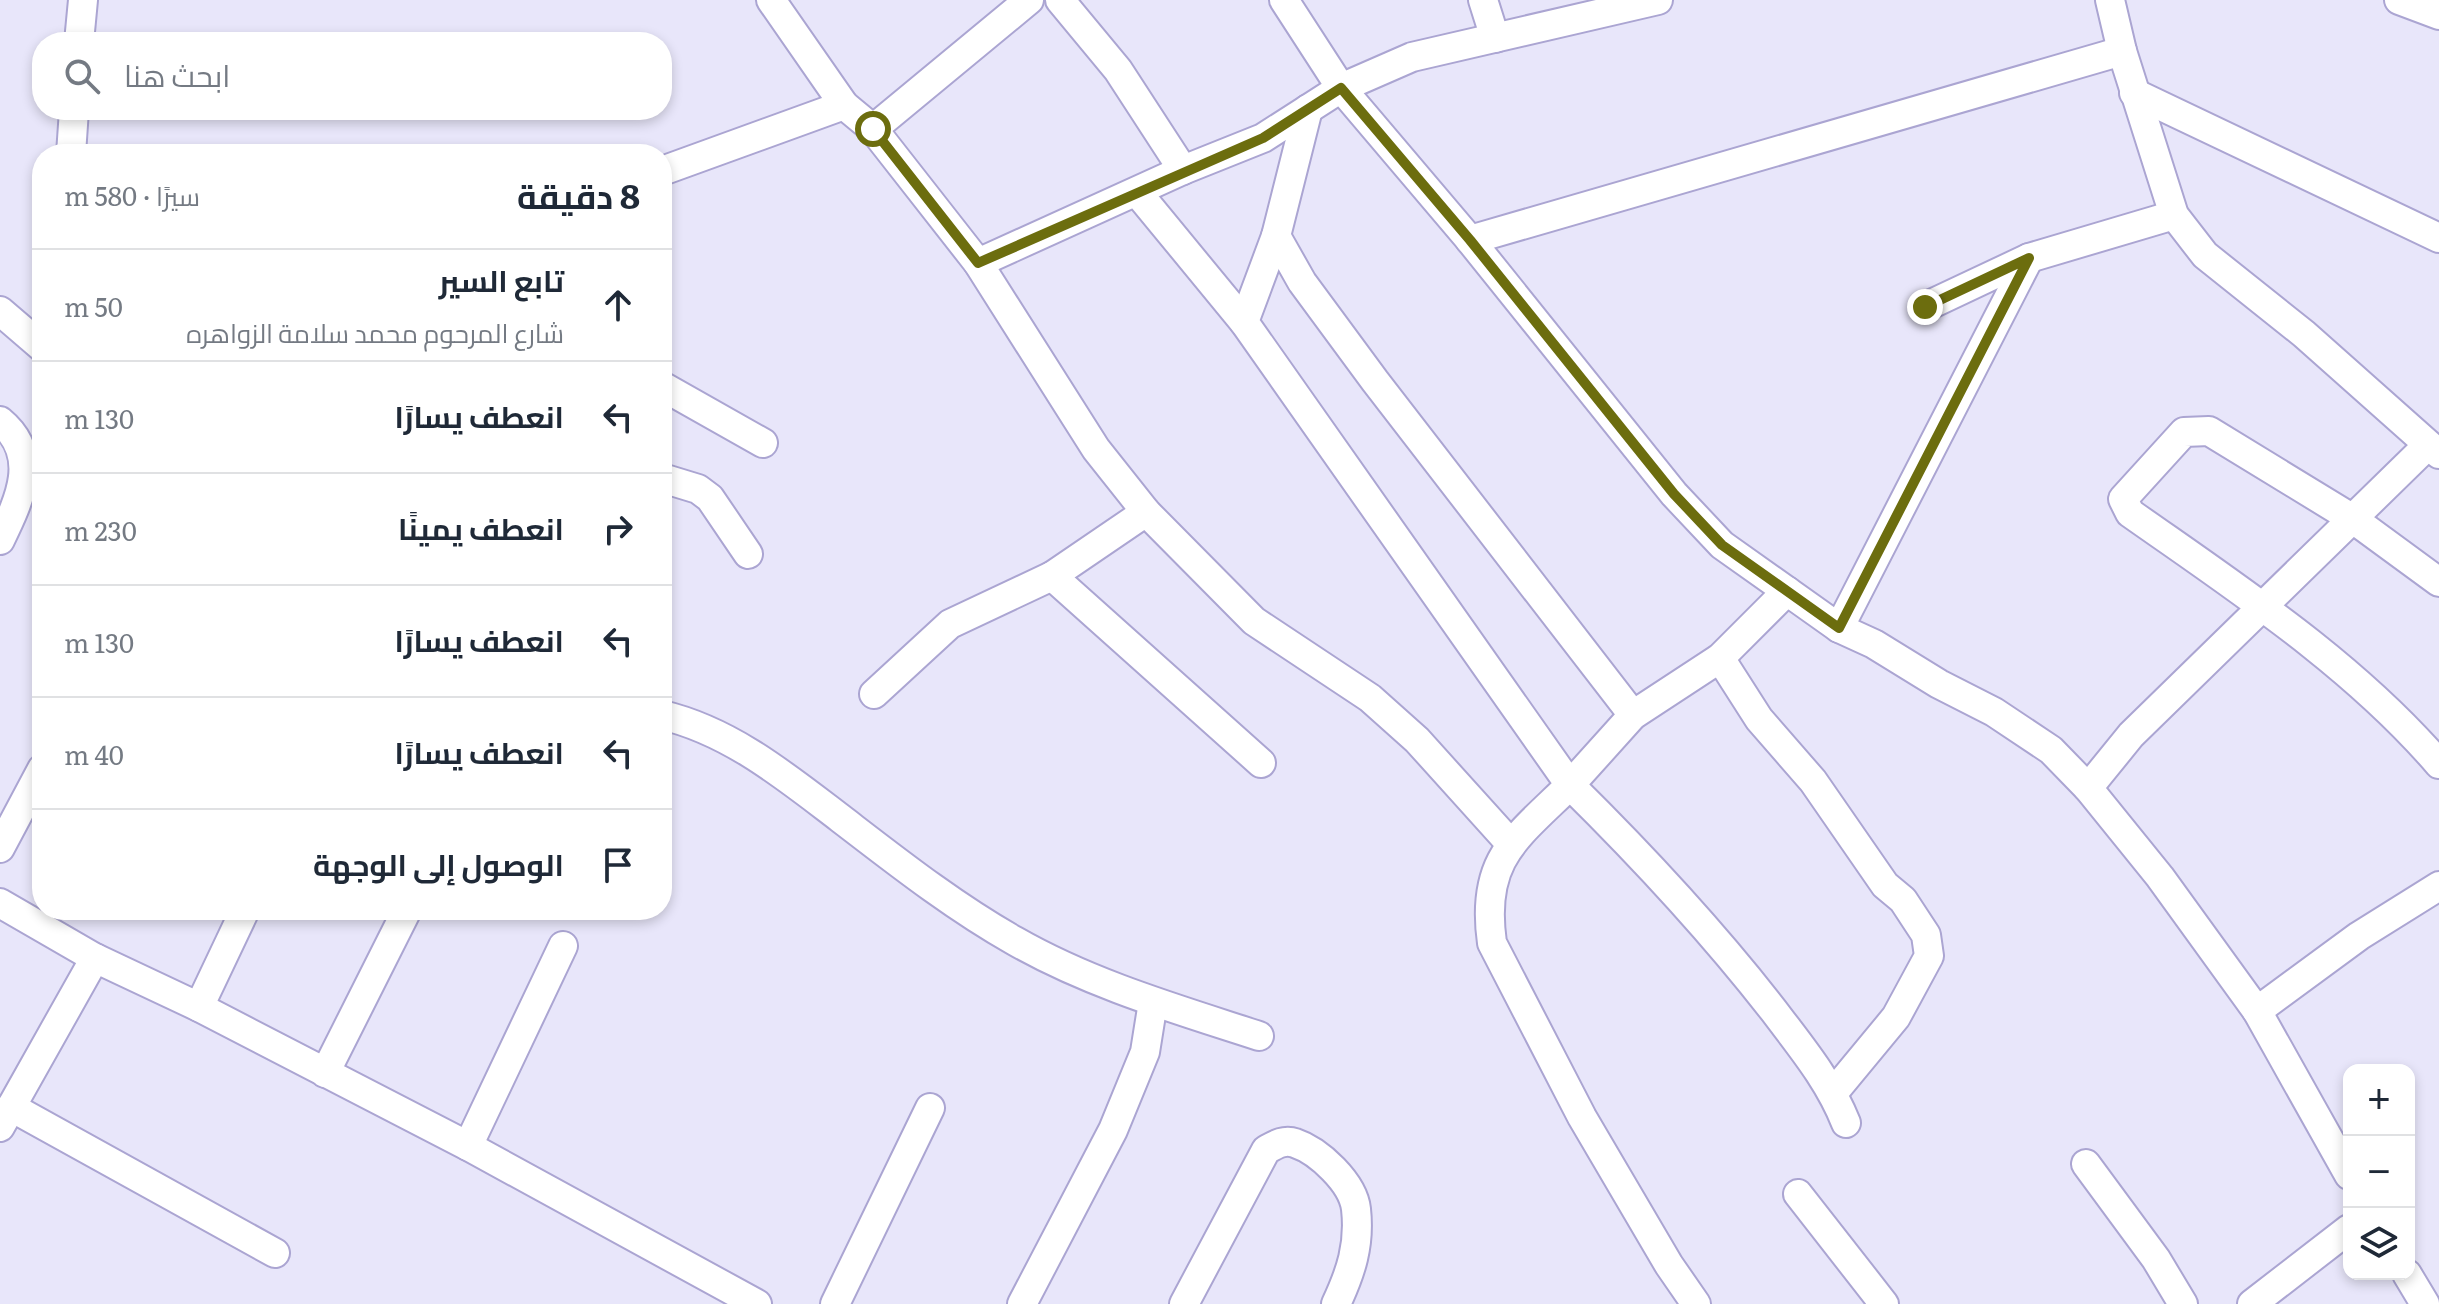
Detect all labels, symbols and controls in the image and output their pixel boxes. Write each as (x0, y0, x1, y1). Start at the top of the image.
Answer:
search box (32, 32, 672, 120)
text: ابحث هنا (124, 52, 230, 96)
icon: search (60, 54, 104, 98)
route start (855, 111, 891, 147)
text: 8 دقيقة (517, 169, 640, 219)
text: سيرًا · 580 m (64, 175, 200, 214)
text: تابع السير (439, 257, 564, 301)
icon: ahead (596, 283, 640, 327)
text: 50 m (64, 286, 123, 325)
route end (1907, 289, 1943, 325)
text: شارع المرحوم محمد سلامة الزواهره (186, 312, 564, 351)
text: انعطف يسارًا (394, 393, 564, 437)
icon: left (596, 395, 640, 439)
text: 130 m (64, 398, 134, 437)
text: انعطف يمينًا (398, 505, 564, 549)
icon: right (596, 507, 640, 551)
text: 230 m (64, 510, 137, 549)
text: انعطف يسارًا (394, 617, 564, 661)
icon: left (596, 619, 640, 663)
text: 130 m (64, 622, 134, 661)
text: انعطف يسارًا (394, 729, 564, 773)
icon: left (596, 731, 640, 775)
text: 40 m (64, 734, 124, 773)
text: الوصول إلى الوجهة (313, 841, 564, 885)
icon: arrive (596, 843, 640, 887)
map controls (2343, 1064, 2415, 1280)
button: + (2343, 1064, 2415, 1136)
button: − (2343, 1136, 2415, 1208)
button: layers (2343, 1208, 2415, 1280)

